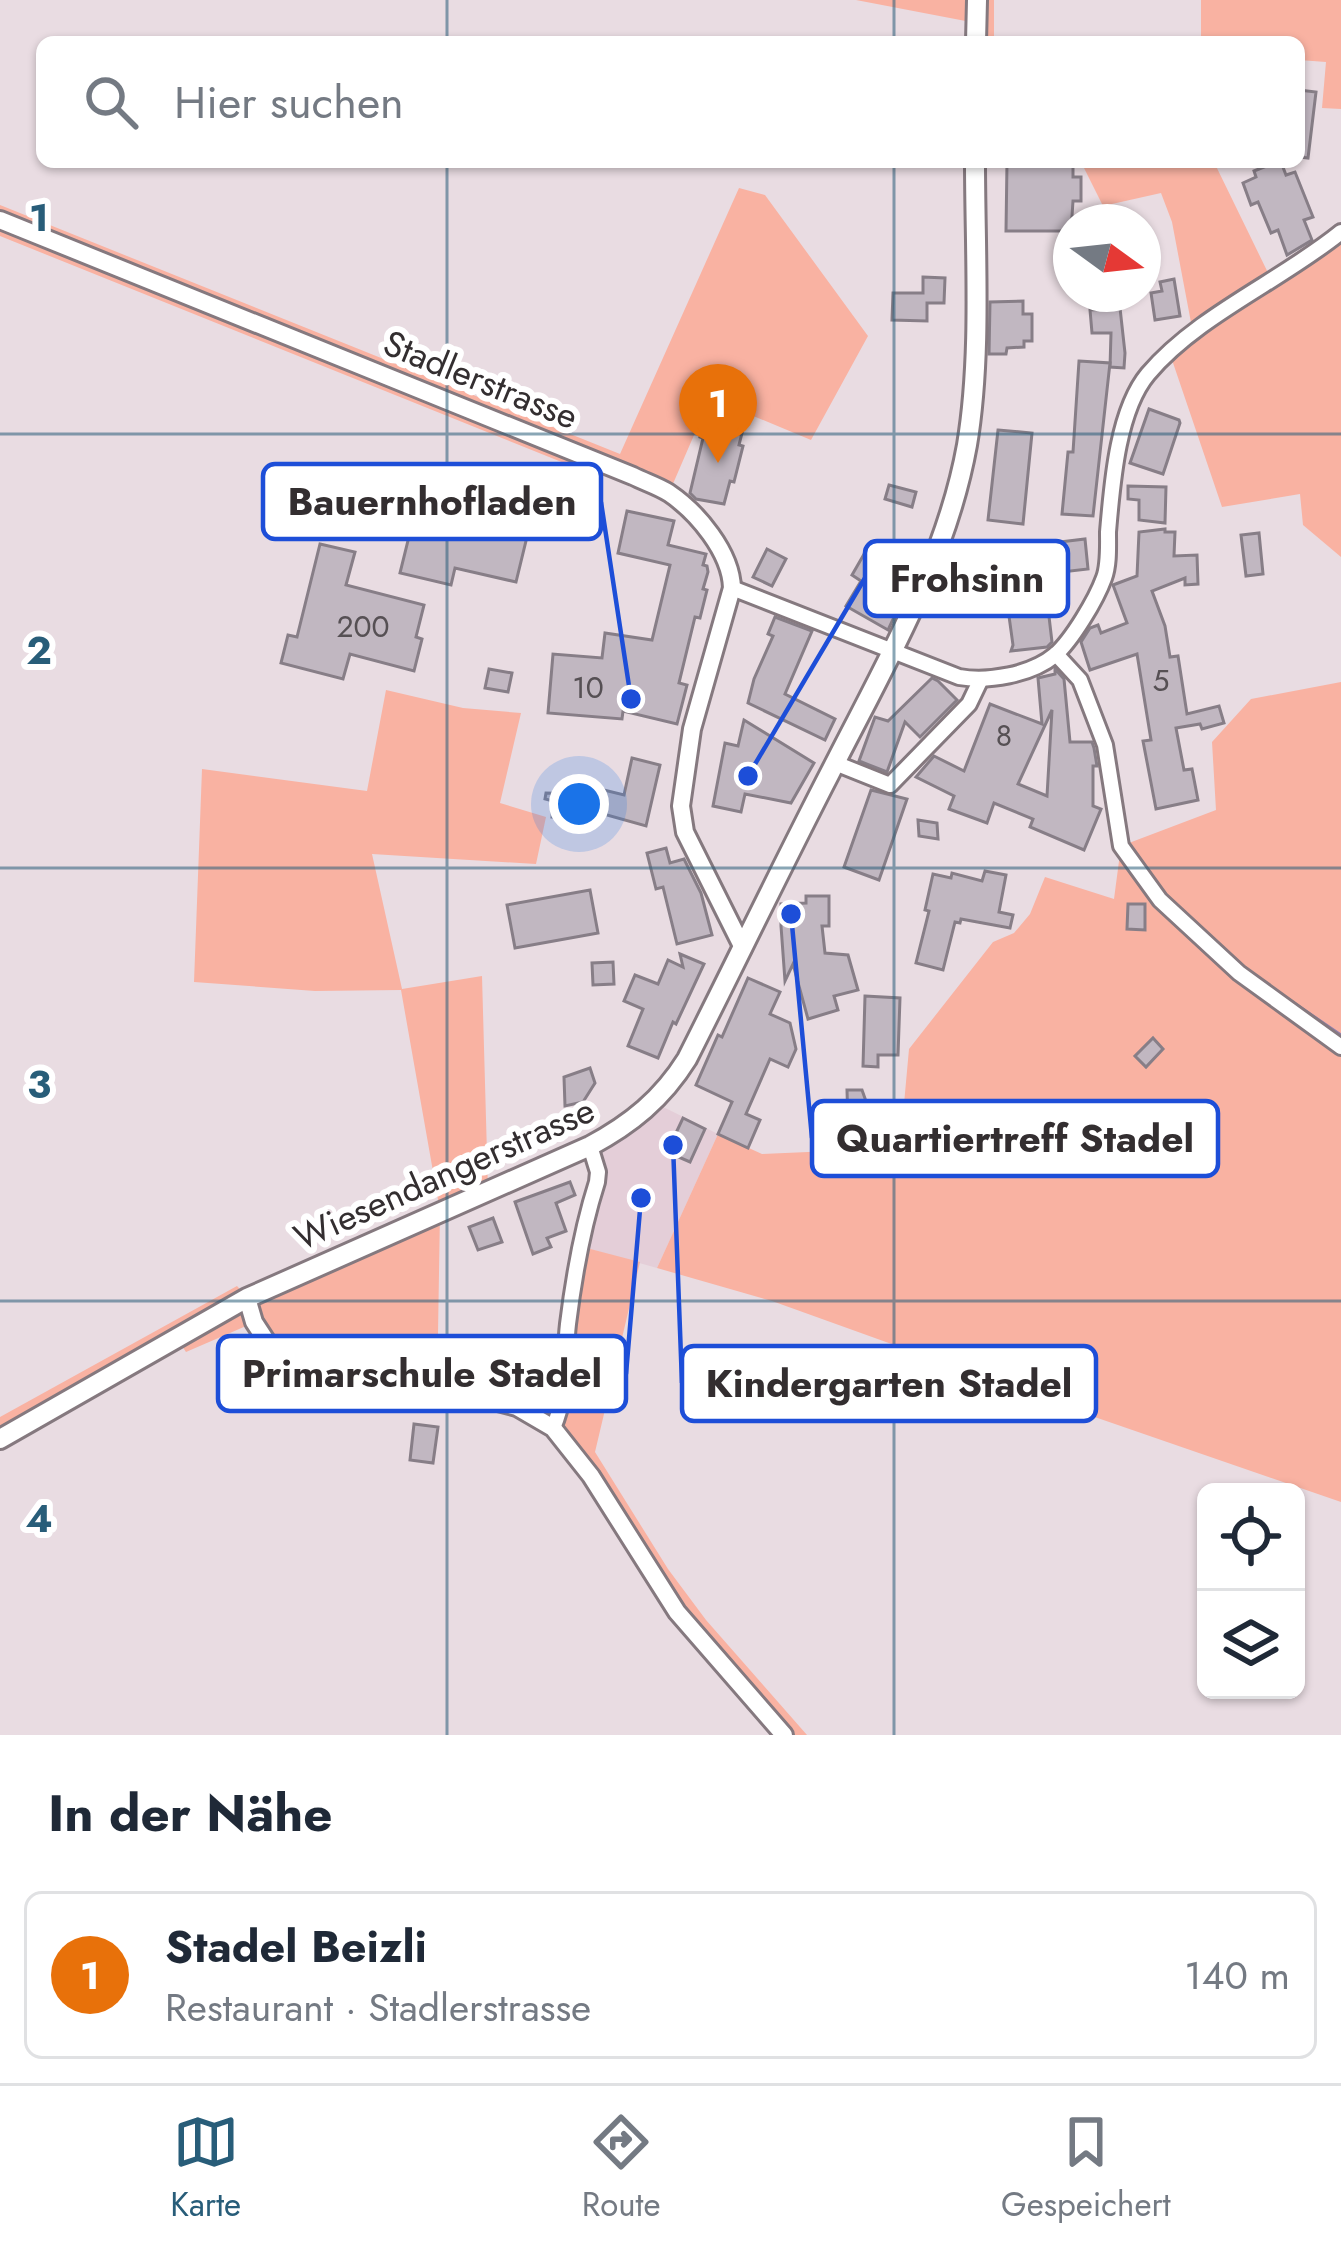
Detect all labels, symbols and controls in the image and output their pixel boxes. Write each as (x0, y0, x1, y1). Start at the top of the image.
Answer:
search box (36, 36, 1305, 168)
icon: search (78, 69, 144, 135)
text: Hier suchen (174, 70, 404, 135)
text: 1 (29, 189, 49, 246)
north arrow (1053, 204, 1161, 312)
street label: Stadlerstrasse (376, 316, 586, 442)
pin: 1 (679, 364, 757, 463)
callout: Bauernhofladen (263, 464, 601, 539)
text: Bauernhofladen (287, 473, 577, 530)
callout: Frohsinn (865, 541, 1068, 616)
text: Frohsinn (890, 550, 1044, 607)
house number: 200 (336, 605, 390, 648)
text: 2 (26, 622, 52, 679)
house number: 5 (1153, 659, 1169, 702)
house number: 10 (572, 666, 604, 709)
house number: 8 (996, 714, 1012, 757)
your location (549, 774, 609, 834)
text: 3 (27, 1056, 51, 1113)
street label: Wiesendangerstrasse (285, 1083, 603, 1263)
callout: Quartiertreff Stadel (812, 1101, 1218, 1176)
text: Quartiertreff Stadel (836, 1110, 1194, 1167)
callout: Primarschule Stadel (218, 1336, 626, 1411)
text: Primarschule Stadel (242, 1345, 602, 1402)
callout: Kindergarten Stadel (682, 1346, 1096, 1421)
text: Kindergarten Stadel (706, 1355, 1072, 1412)
map controls (1197, 1483, 1305, 1699)
button: locate (1197, 1483, 1305, 1591)
text: 4 (25, 1490, 53, 1547)
button: layers (1197, 1591, 1305, 1699)
text: In der Nähe (48, 1776, 332, 1850)
text: Stadel Beizli (165, 1914, 427, 1979)
text: 1 (80, 1947, 100, 2004)
text: 140 m (1184, 1947, 1290, 2004)
text: Restaurant · Stadlerstrasse (165, 1979, 591, 2036)
tab: Karte (170, 2109, 241, 2228)
tab: Route (582, 2109, 660, 2228)
tab: Gespeichert (1001, 2109, 1171, 2228)

